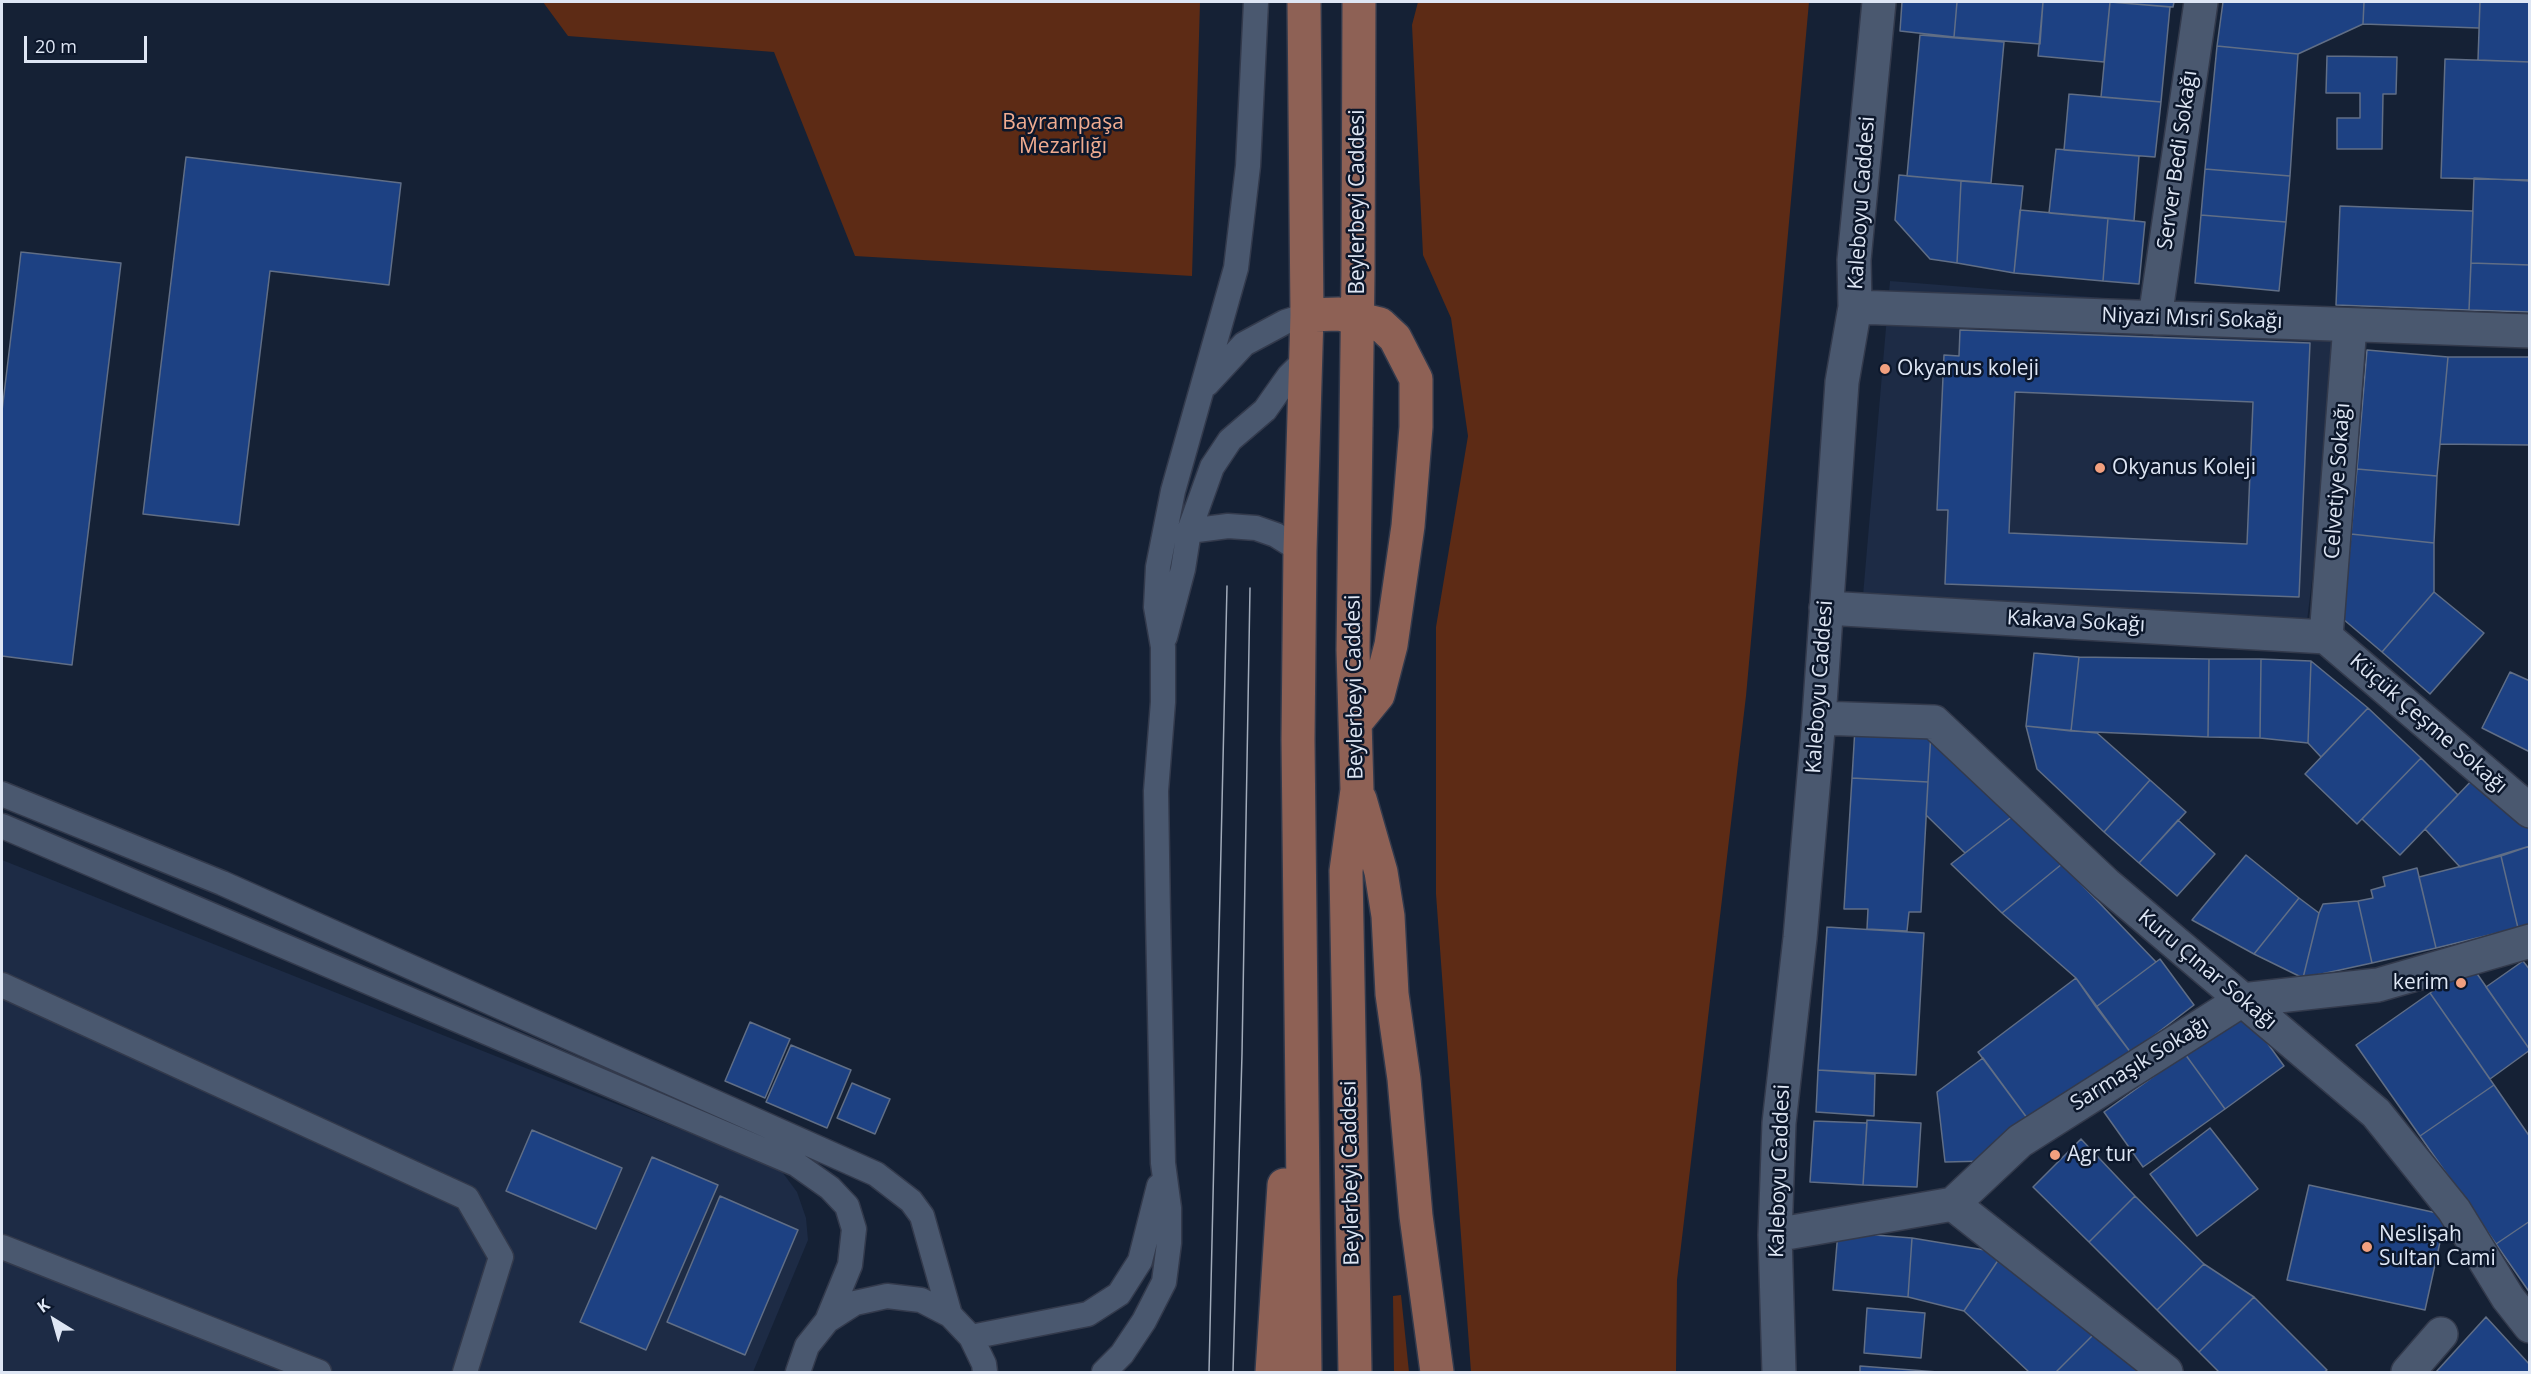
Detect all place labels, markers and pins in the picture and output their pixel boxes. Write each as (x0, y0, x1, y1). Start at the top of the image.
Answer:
place label: Okyanus koleji (1897, 356, 2039, 382)
marker: Okyanus koleji (1878, 362, 1892, 376)
place label: Okyanus Koleji (2112, 455, 2256, 481)
marker: Okyanus Koleji (2093, 461, 2107, 475)
place label: kerim (2393, 970, 2449, 996)
marker: kerim (2454, 976, 2468, 990)
place label: Agr tur (2067, 1142, 2135, 1168)
marker: Agr tur (2048, 1148, 2062, 1162)
place label: Neslişah Sultan Cami (2379, 1222, 2496, 1272)
marker: Neslişah Sultan Cami (2360, 1240, 2374, 1254)

